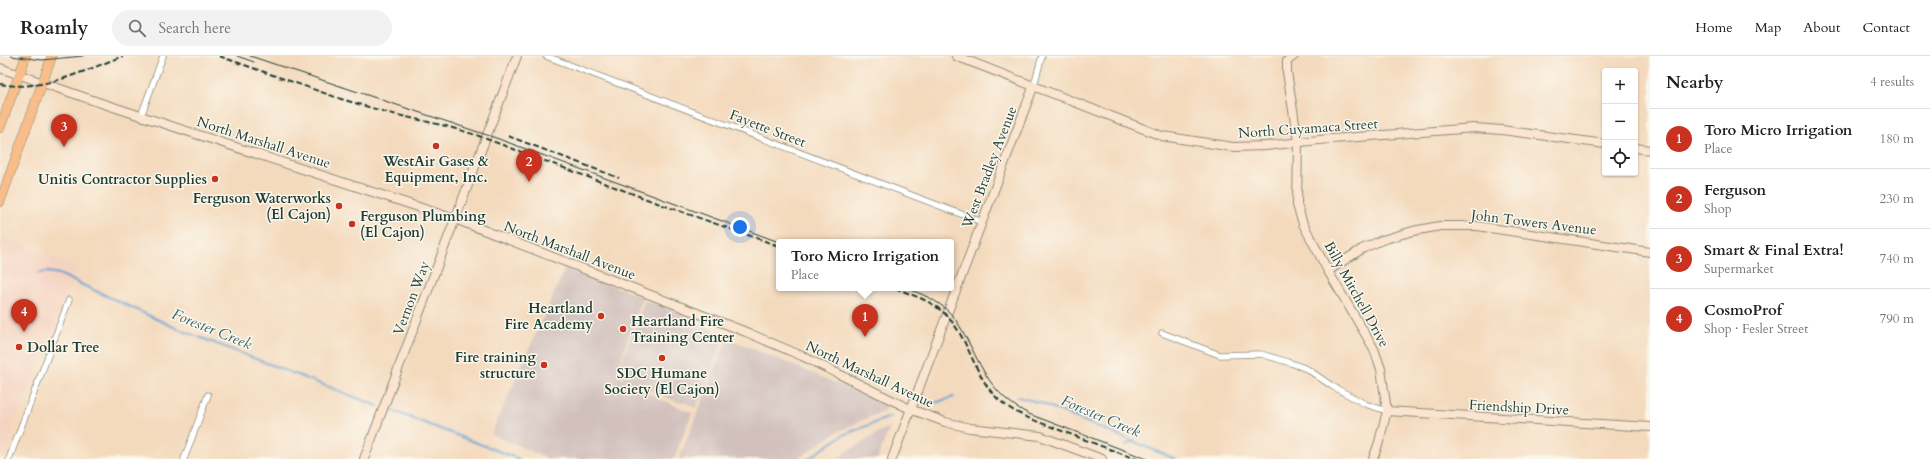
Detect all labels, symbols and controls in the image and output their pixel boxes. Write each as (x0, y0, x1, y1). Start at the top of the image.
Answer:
search box (112, 10, 392, 46)
text: Roamly (20, 15, 88, 41)
icon: search (126, 17, 148, 39)
text: Search here (158, 18, 231, 38)
text: Home (1695, 18, 1733, 37)
text: Map (1755, 18, 1781, 37)
text: About (1803, 18, 1840, 37)
text: Contact (1862, 18, 1910, 37)
map controls (1602, 68, 1638, 176)
button: + (1602, 68, 1638, 104)
text: Nearby (1666, 71, 1723, 94)
text: 4 results (1870, 73, 1914, 91)
street label: West Bradley Avenue (957, 103, 1022, 232)
button: − (1602, 104, 1638, 140)
street label: Fayette Street (727, 105, 809, 152)
street label: North Marshall Avenue (195, 112, 333, 173)
pin: 3 (51, 114, 77, 147)
street label: North Cuyamaca Street (1237, 114, 1379, 143)
text: Toro Micro Irrigation (1704, 120, 1852, 140)
text: 1 (1676, 130, 1682, 148)
text: 180 m (1880, 130, 1914, 148)
button: locate (1602, 140, 1638, 176)
text: Place (1704, 140, 1732, 158)
marker: WestAir Gases & Equipment, Inc. (431, 141, 441, 151)
pin: 2 (516, 149, 542, 182)
place label: WestAir Gases & Equipment, Inc. (382, 152, 489, 187)
place label: Unitis Contractor Supplies (38, 170, 207, 189)
marker: Unitis Contractor Supplies (210, 174, 220, 184)
text: Ferguson (1704, 180, 1766, 200)
place label: Ferguson Waterworks (El Cajon) (193, 189, 331, 224)
text: 2 (1676, 190, 1682, 208)
text: 230 m (1880, 190, 1914, 208)
text: Shop (1704, 200, 1732, 218)
marker: Ferguson Waterworks (El Cajon) (334, 201, 344, 211)
street label: John Towers Avenue (1468, 205, 1598, 240)
place label: Ferguson Plumbing (El Cajon) (360, 207, 486, 242)
street label: North Marshall Avenue (501, 217, 638, 284)
your location (730, 217, 750, 237)
marker: Ferguson Plumbing (El Cajon) (347, 219, 357, 229)
street label: Billy Mitchell Drive (1320, 238, 1394, 351)
popup (776, 239, 954, 291)
text: Smart & Final Extra! (1704, 240, 1844, 260)
text: Toro Micro Irrigation (791, 246, 939, 266)
text: 3 (1676, 250, 1682, 268)
text: 740 m (1880, 250, 1914, 268)
street label: Vernon Way (389, 258, 435, 338)
text: Supermarket (1704, 260, 1774, 278)
text: Place (791, 266, 819, 284)
pin: 4 (11, 299, 37, 332)
place label: Heartland Fire Academy (505, 299, 593, 334)
text: CosmoProf (1704, 300, 1782, 320)
water label: Forester Creek (169, 304, 255, 354)
pin: 1 (852, 304, 878, 337)
text: 4 (1676, 310, 1682, 328)
text: 790 m (1880, 310, 1914, 328)
marker: Heartland Fire Academy (596, 311, 606, 321)
place label: Heartland Fire Training Center (631, 312, 735, 347)
text: Shop · Fesler Street (1704, 320, 1808, 338)
marker: Heartland Fire Training Center (618, 324, 628, 334)
street label: North Marshall Avenue (803, 336, 937, 413)
place label: Dollar Tree (27, 338, 99, 357)
marker: Dollar Tree (14, 342, 24, 352)
place label: Fire training structure (455, 348, 537, 383)
marker: SDC Humane Society (El Cajon) (657, 353, 667, 363)
marker: Fire training structure (539, 360, 549, 370)
place label: SDC Humane Society (El Cajon) (604, 364, 720, 399)
water label: Forester Creek (1058, 390, 1144, 442)
street label: Friendship Drive (1468, 395, 1569, 420)

